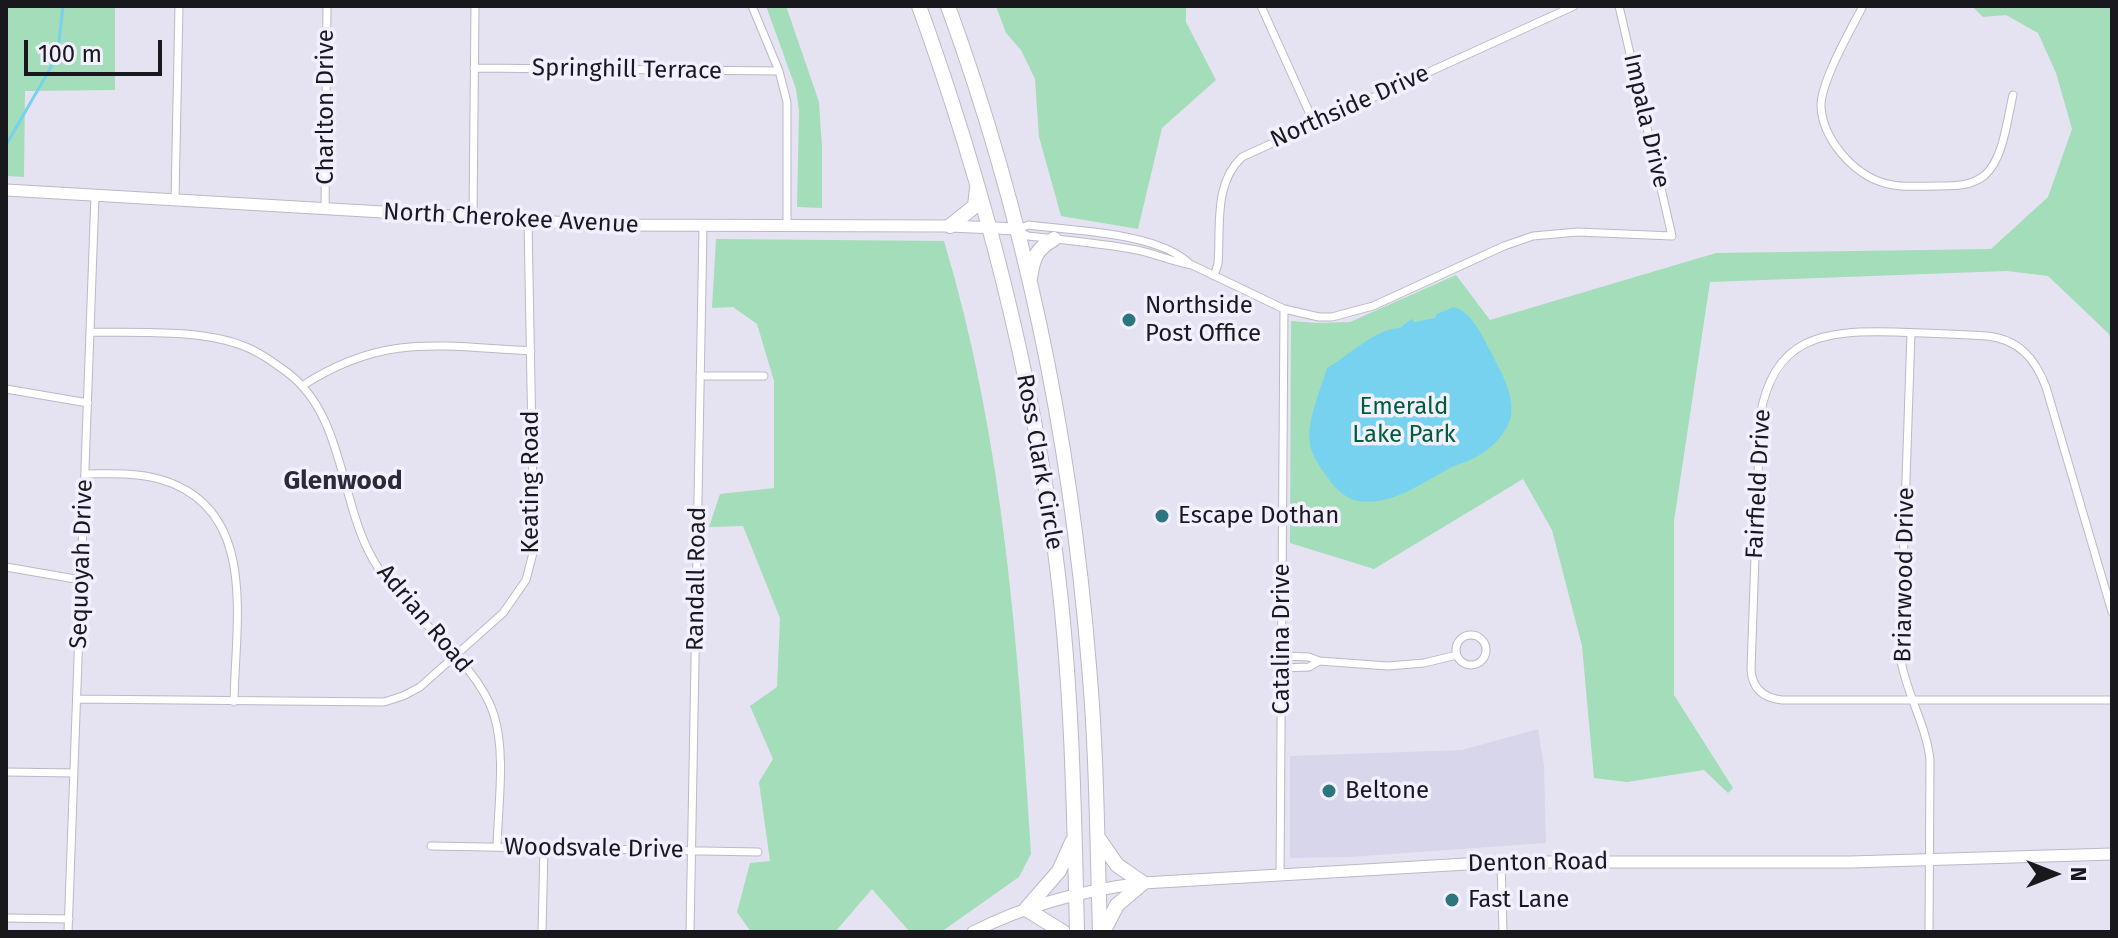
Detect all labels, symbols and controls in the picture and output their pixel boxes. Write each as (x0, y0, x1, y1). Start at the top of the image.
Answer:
scale bar (28, 24, 166, 74)
street label: Charlton Drive (312, 29, 340, 185)
text: 100 m (38, 40, 102, 68)
street label: Impala Drive (1617, 51, 1675, 191)
street label: Springhill Terrace (532, 54, 722, 86)
street label: Northside Drive (1266, 59, 1434, 155)
street label: North Cherokee Avenue (382, 198, 640, 240)
place label: Northside Post Office (1145, 292, 1261, 348)
marker: Northside Post Office (1120, 311, 1138, 329)
street label: Ross Clark Circle (1009, 372, 1069, 552)
park label: Emerald Lake Park (1352, 393, 1456, 449)
street label: Fairfield Drive (1741, 408, 1777, 560)
street label: Keating Road (517, 410, 545, 554)
district label: Glenwood (283, 466, 403, 498)
street label: Sequoyah Drive (65, 479, 99, 649)
street label: Briarwood Drive (1889, 487, 1921, 663)
place label: Escape Dothan (1178, 502, 1339, 530)
street label: Randall Road (681, 507, 713, 651)
marker: Escape Dothan (1153, 507, 1171, 525)
street label: Adrian Road (370, 559, 478, 679)
street label: Catalina Drive (1268, 563, 1296, 715)
place label: Beltone (1345, 777, 1429, 805)
marker: Beltone (1320, 782, 1338, 800)
street label: Woodsvale Drive (504, 833, 684, 865)
north arrow (2014, 834, 2094, 914)
street label: Denton Road (1467, 847, 1609, 879)
text: N (2065, 867, 2092, 881)
place label: Fast Lane (1468, 886, 1569, 914)
marker: Fast Lane (1443, 891, 1461, 909)

